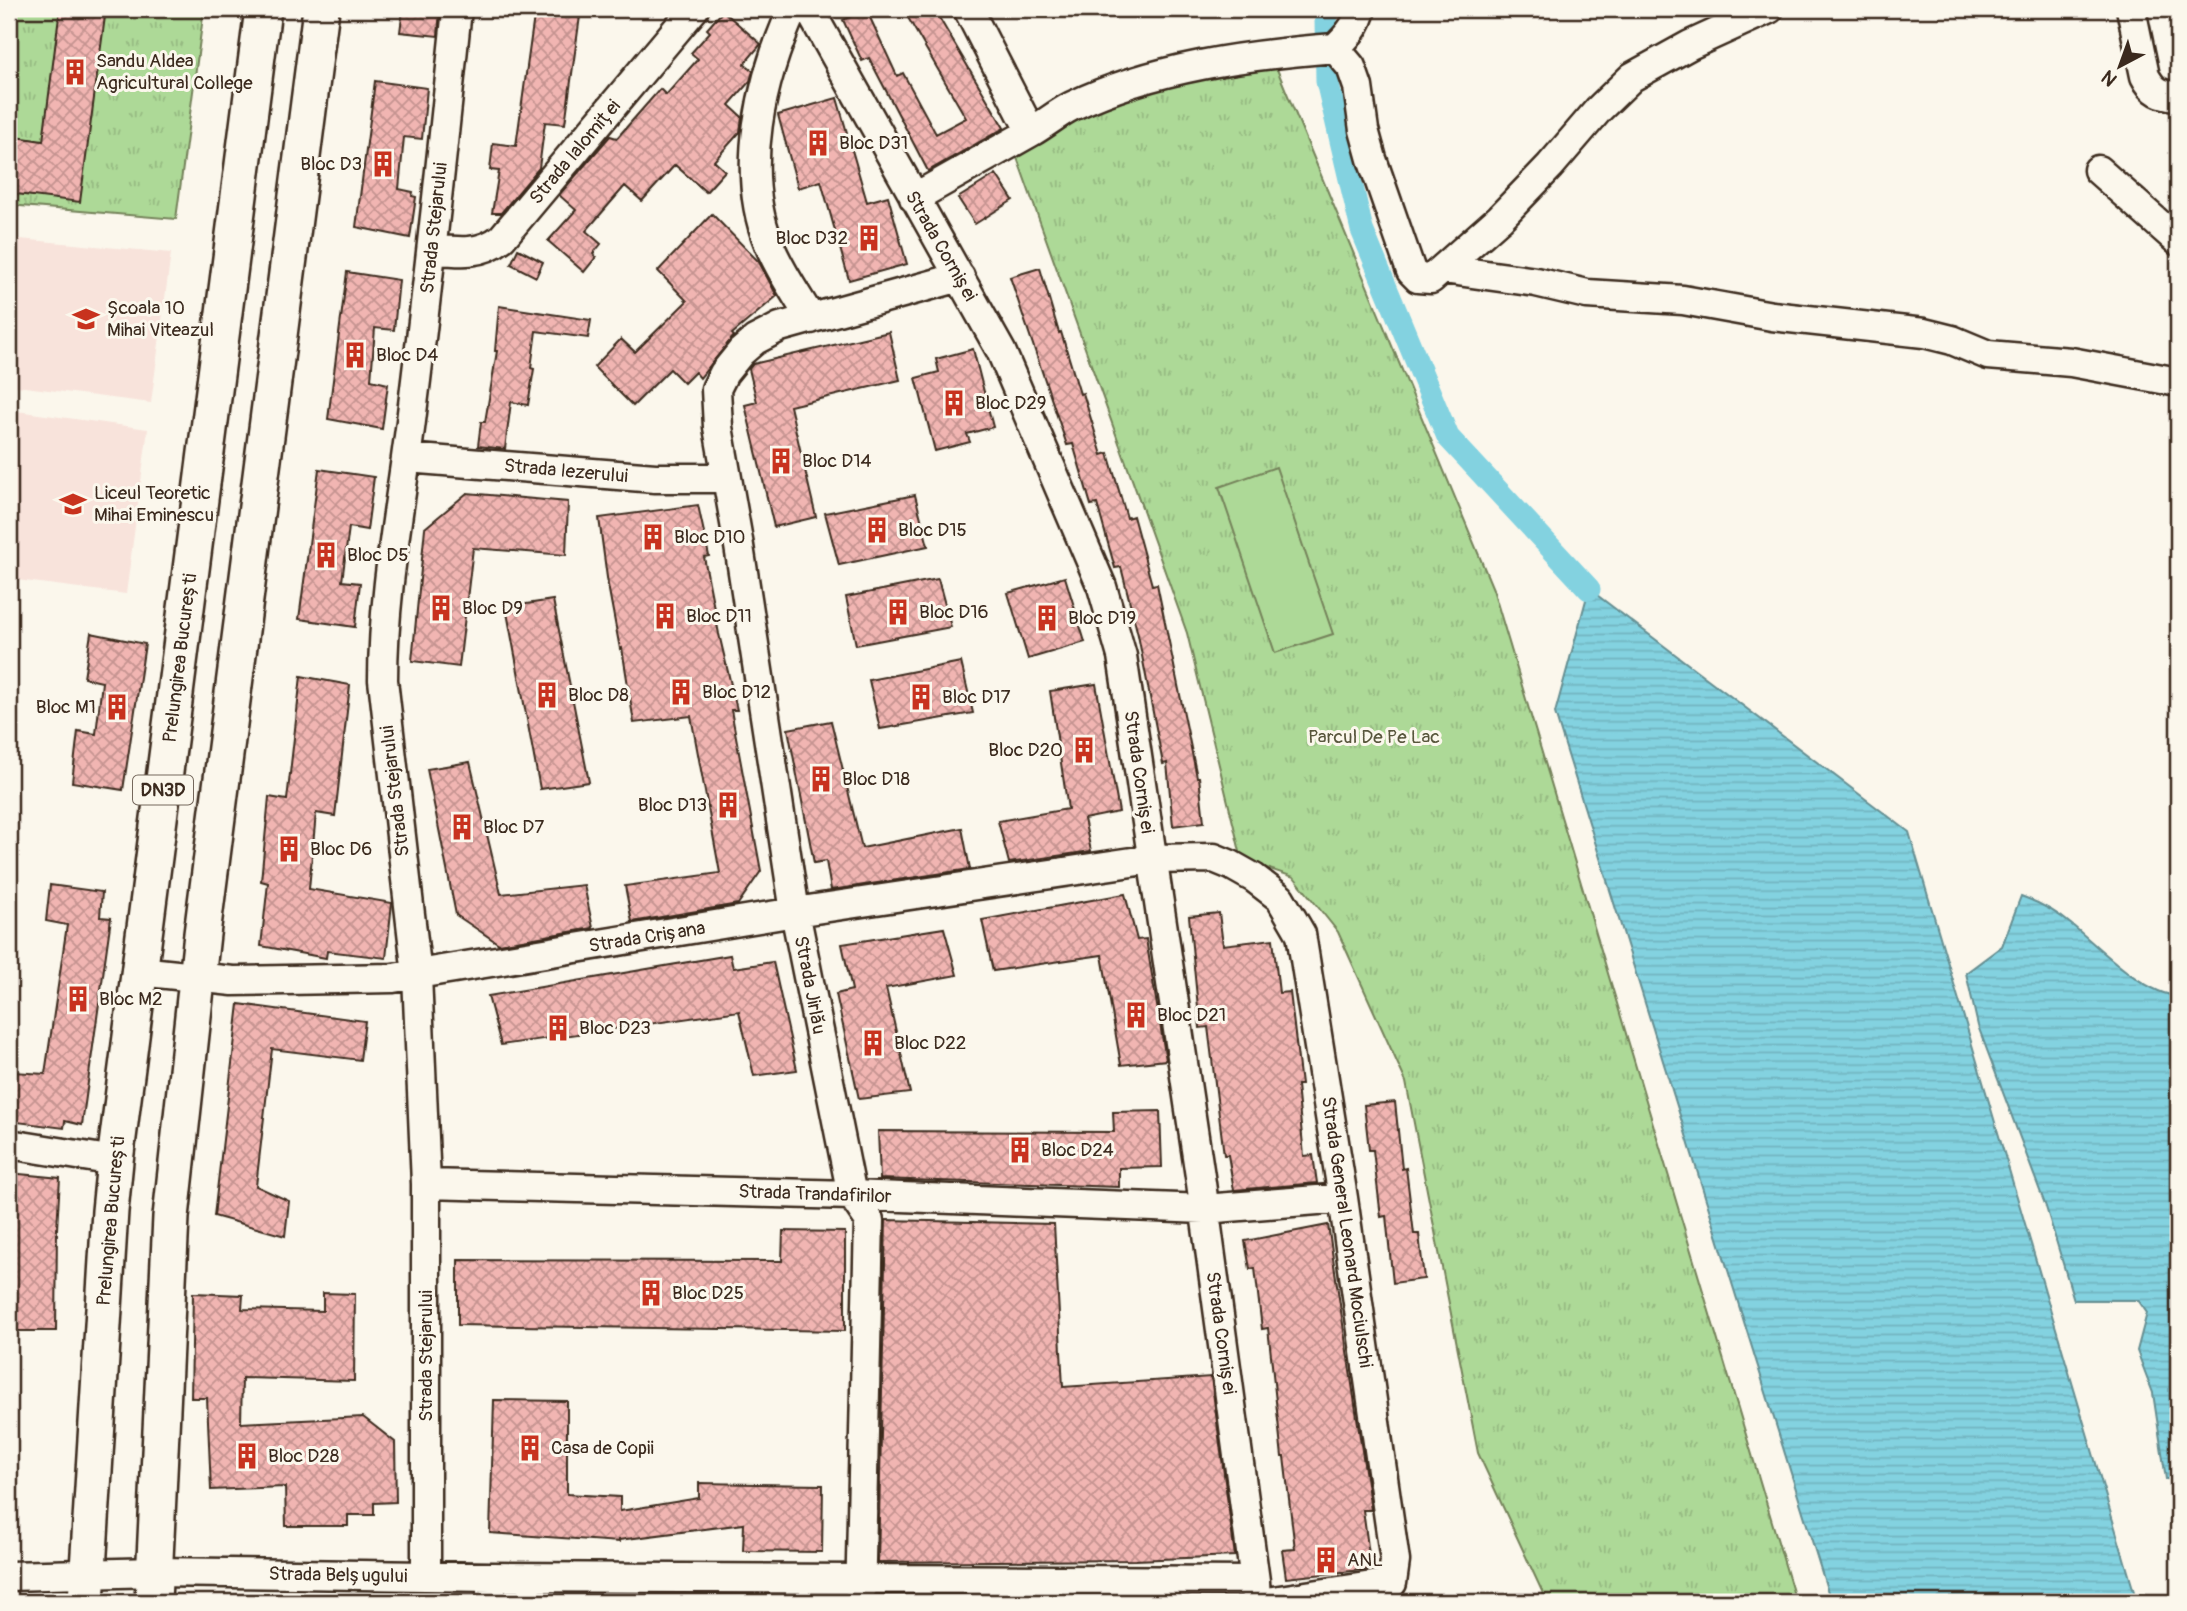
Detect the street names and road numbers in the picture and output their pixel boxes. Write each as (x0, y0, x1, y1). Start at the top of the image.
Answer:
street label: Strada Ialomiței (524, 95, 626, 209)
street label: Strada Stejarului (415, 161, 453, 295)
street label: Strada Cornișei (900, 186, 982, 306)
street label: Strada Iezerului (503, 454, 629, 488)
street label: Prelungirea București (158, 572, 202, 744)
street label: Strada Cornișei (1119, 709, 1159, 835)
street label: Strada Stejarului (375, 724, 415, 858)
road number: DN3D (133, 776, 193, 804)
street label: Strada Crișana (587, 916, 707, 958)
street label: Strada Jirlău (789, 934, 831, 1036)
street label: Strada General Leonard Mociulschi (1316, 1095, 1378, 1369)
street label: Prelungirea București (92, 1135, 130, 1307)
street label: Strada Trandafirilor (738, 1179, 892, 1209)
street label: Strada Cornișei (1201, 1270, 1241, 1396)
street label: Strada Stejarului (414, 1290, 438, 1422)
street label: Strada Belșugului (268, 1562, 408, 1588)

